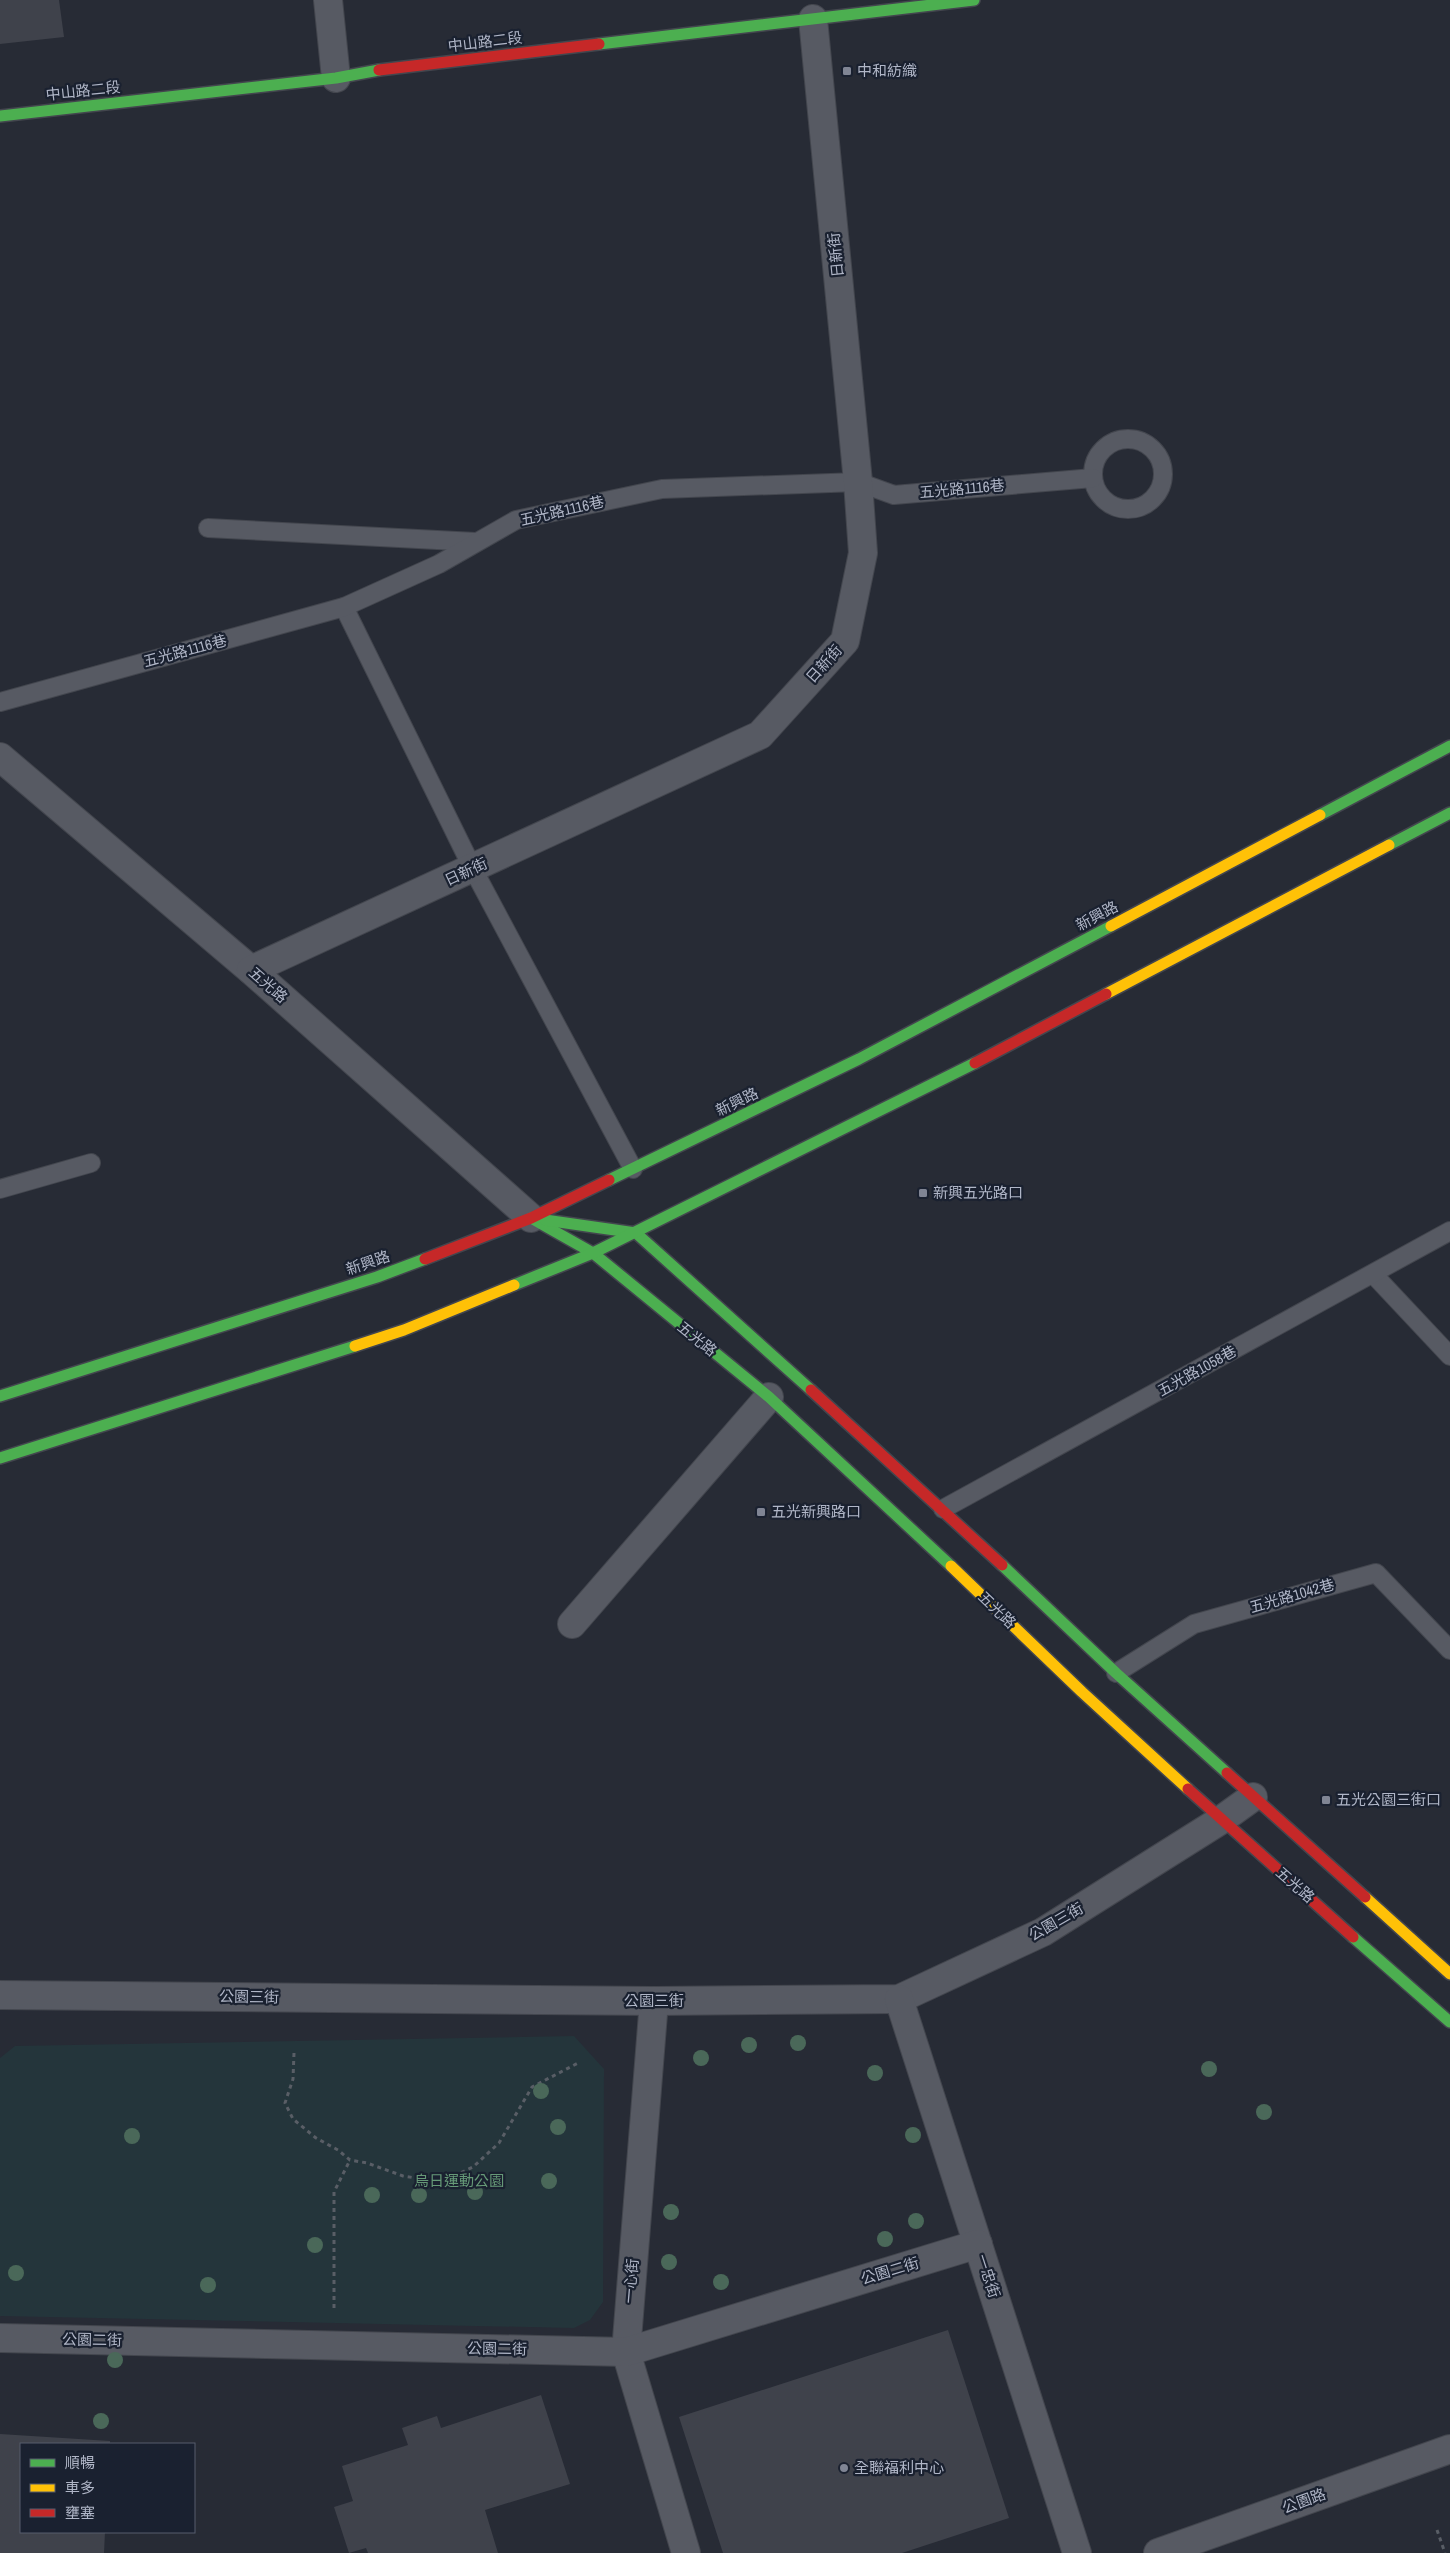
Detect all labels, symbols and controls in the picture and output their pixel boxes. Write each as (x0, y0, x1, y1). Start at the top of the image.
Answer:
street label: 中山路二段 (446, 27, 523, 56)
place label: 中和紡織 (857, 60, 917, 81)
marker: 中和紡織 (841, 65, 853, 77)
street label: 中山路二段 (45, 76, 121, 105)
street label: 日新街 (823, 232, 848, 279)
street label: 五光路1116巷 (918, 474, 1005, 503)
street label: 五光路1116巷 (518, 491, 606, 530)
street label: 五光路1116巷 (141, 629, 229, 672)
street label: 日新街 (801, 640, 846, 687)
street label: 日新街 (441, 853, 491, 891)
street label: 新興路 (1072, 896, 1122, 935)
street label: 五光路 (244, 962, 292, 1007)
street label: 新興路 (712, 1082, 762, 1121)
place label: 新興五光路口 (933, 1182, 1023, 1203)
marker: 新興五光路口 (917, 1187, 929, 1199)
street label: 新興路 (343, 1245, 393, 1280)
street label: 五光路 (673, 1316, 721, 1361)
street label: 五光路1058巷 (1153, 1340, 1240, 1401)
place label: 五光新興路口 (771, 1501, 861, 1522)
marker: 五光新興路口 (755, 1506, 767, 1518)
street label: 五光路1042巷 (1247, 1573, 1337, 1618)
street label: 五光路 (974, 1586, 1021, 1633)
place label: 五光公園三街口 (1336, 1789, 1441, 1810)
marker: 五光公園三街口 (1320, 1794, 1332, 1806)
street label: 五光路 (1271, 1862, 1319, 1907)
street label: 公園三街 (1025, 1897, 1087, 1946)
street label: 公園三街 (219, 1985, 279, 2008)
street label: 公園三街 (624, 1990, 684, 2011)
park label: 烏日運動公園 (414, 2170, 504, 2191)
street label: 一忠街 (972, 2251, 1005, 2300)
street label: 公園二街 (858, 2252, 922, 2289)
street label: 一心街 (618, 2258, 643, 2304)
street label: 公園二街 (62, 2328, 122, 2351)
street label: 公園二街 (467, 2337, 527, 2360)
legend (20, 2443, 195, 2533)
text: 順暢 (65, 2452, 95, 2473)
place label: 全聯福利中心 (854, 2457, 944, 2478)
marker: 全聯福利中心 (838, 2462, 850, 2474)
text: 車多 (65, 2477, 95, 2498)
street label: 公園路 (1279, 2483, 1329, 2518)
text: 壅塞 (65, 2502, 95, 2523)

